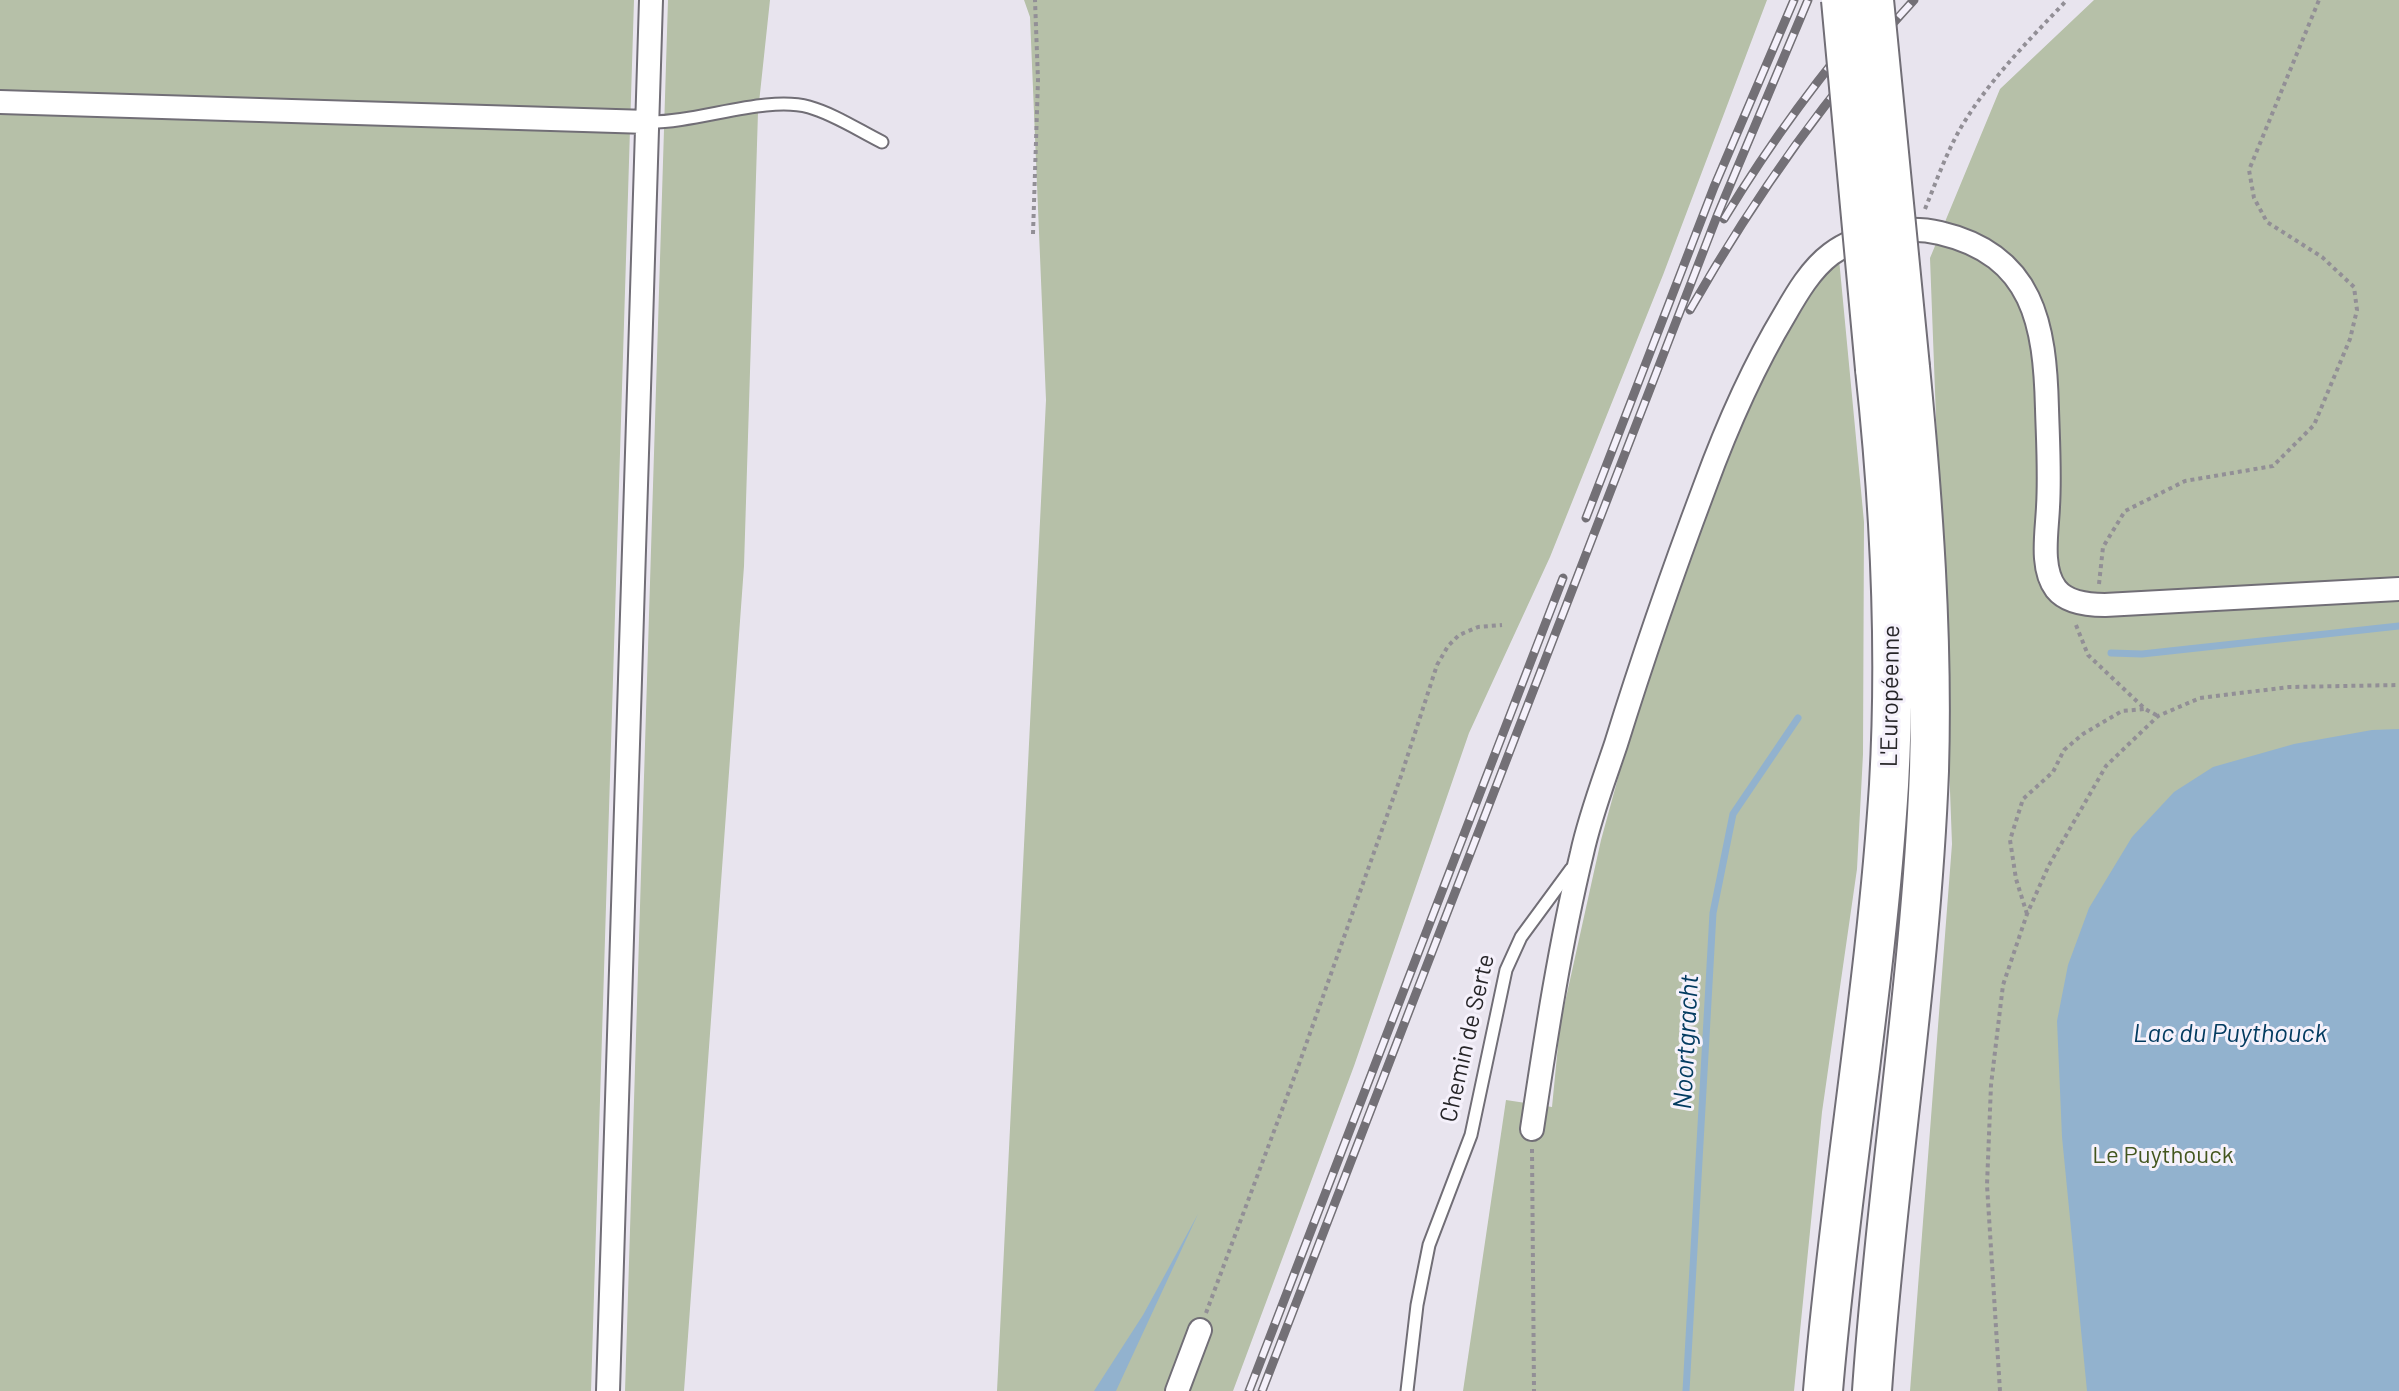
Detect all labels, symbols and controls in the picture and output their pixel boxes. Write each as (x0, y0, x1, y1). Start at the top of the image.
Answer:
street label: L'Européenne (1874, 625, 1906, 767)
street label: Chemin de Serte (1434, 951, 1500, 1125)
water label: Noortgracht (1667, 974, 1705, 1110)
water label: Lac du Puythouck (2133, 1017, 2327, 1049)
park label: Le Puythouck (2092, 1141, 2234, 1169)

